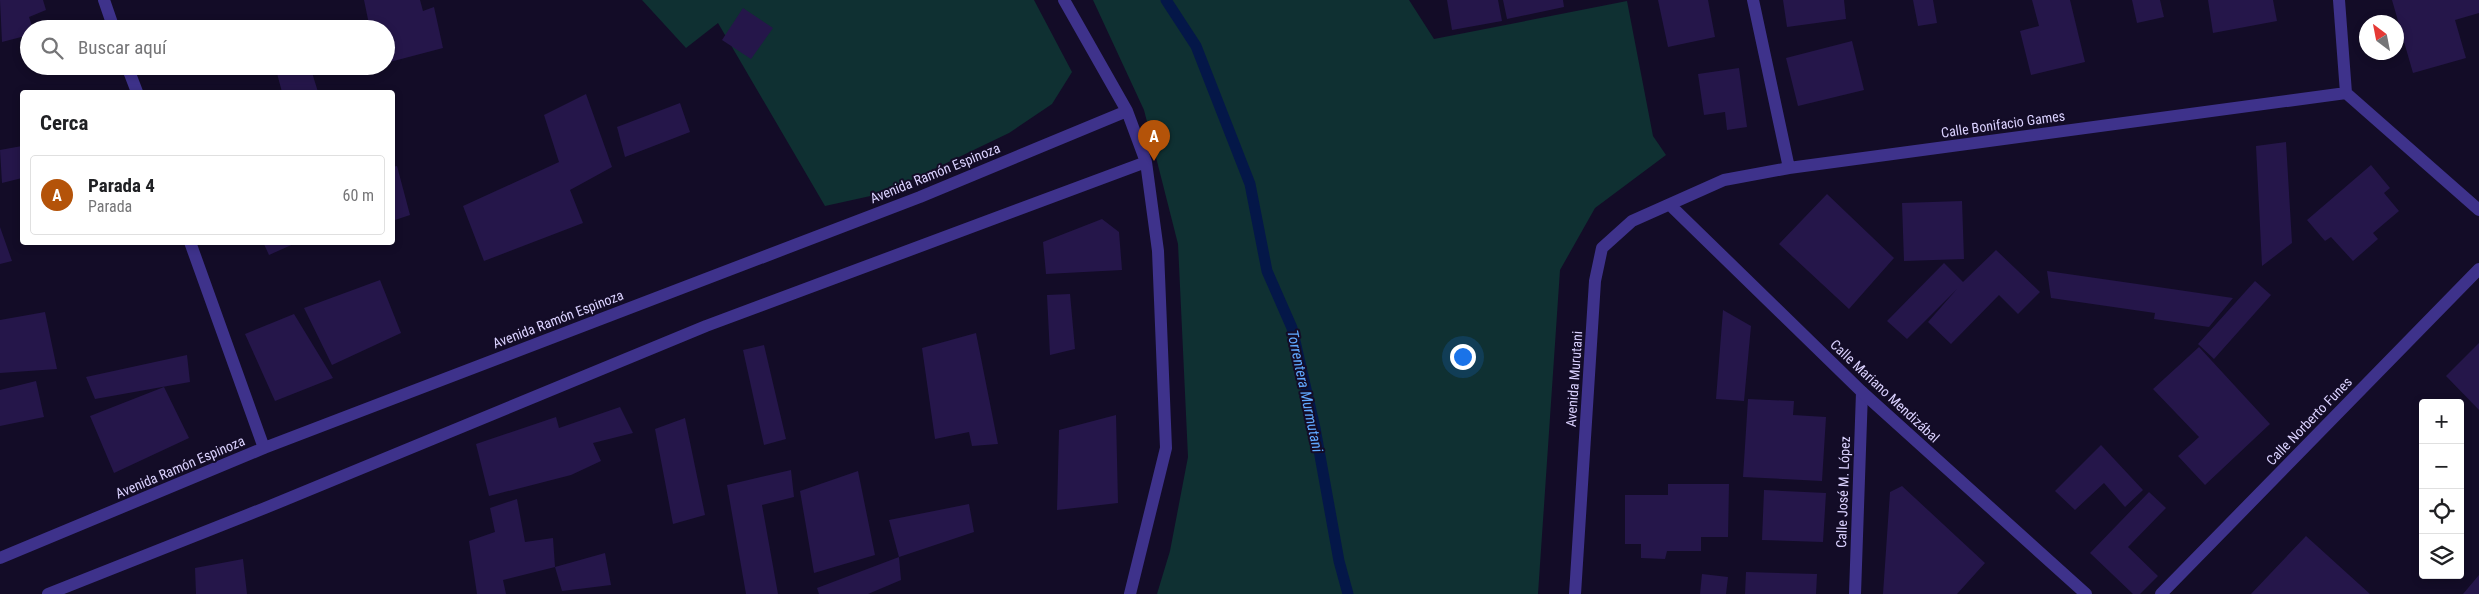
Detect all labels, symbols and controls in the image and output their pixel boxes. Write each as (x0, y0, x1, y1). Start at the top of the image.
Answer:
north arrow (2359, 15, 2404, 60)
search box (20, 20, 395, 75)
icon: search (38, 34, 66, 62)
text: Buscar aquí (78, 36, 167, 59)
street label: Calle Bonifacio Games (1940, 107, 2066, 141)
text: Cerca (40, 111, 88, 135)
pin: A (1138, 120, 1170, 161)
street label: Avenida Ramón Espinoza (868, 140, 1002, 206)
text: Parada 4 (88, 174, 155, 197)
text: A (52, 186, 62, 205)
text: 60 m (342, 186, 374, 205)
text: Parada (88, 197, 132, 216)
street label: Avenida Ramón Espinoza (490, 287, 626, 351)
water label: Torrentera Murmutani (1283, 328, 1327, 454)
street label: Avenida Murutani (1563, 330, 1585, 428)
street label: Calle Mariano Mendizábal (1827, 336, 1943, 446)
your location (1450, 344, 1476, 370)
street label: Calle Norberto Funes (2263, 374, 2355, 468)
map controls (2419, 399, 2464, 579)
button: + (2419, 399, 2464, 444)
street label: Avenida Ramón Espinoza (113, 433, 247, 501)
street label: Calle José M. López (1833, 436, 1853, 548)
button: − (2419, 444, 2464, 489)
button: locate (2419, 489, 2464, 534)
button: layers (2419, 534, 2464, 579)

